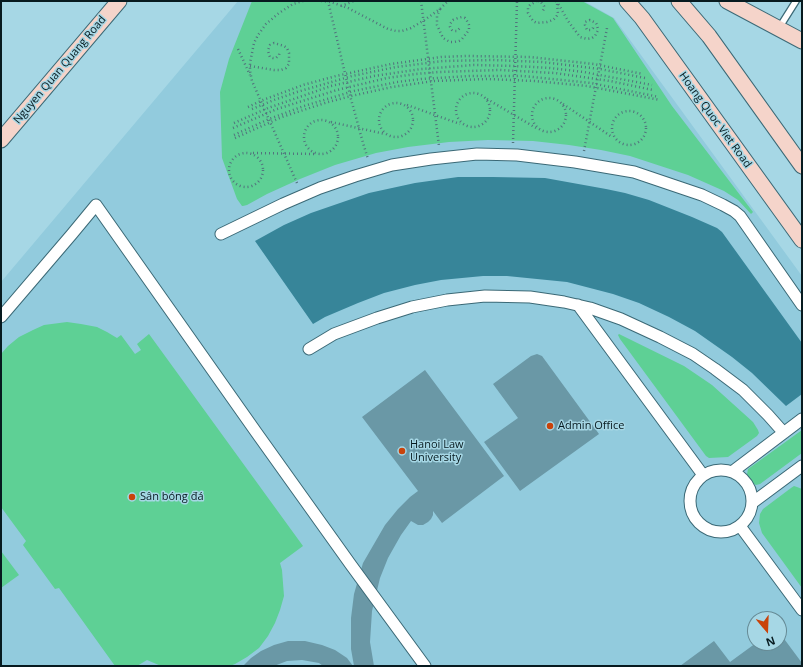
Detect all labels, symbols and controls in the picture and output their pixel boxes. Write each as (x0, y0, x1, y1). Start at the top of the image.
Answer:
street label: Nguyen Quan Quang Road (11, 13, 109, 127)
street label: Hoang Quoc Viet Road (676, 70, 754, 170)
place label: Admin Office (558, 419, 624, 433)
marker: Admin Office (545, 421, 555, 431)
place label: Hanoi Law University (410, 438, 464, 464)
marker: Hanoi Law University (397, 446, 407, 456)
place label: Sân bóng đá (140, 490, 204, 504)
marker: Sân bóng đá (127, 492, 137, 502)
north arrow (747, 611, 787, 651)
text: N (764, 633, 777, 650)

